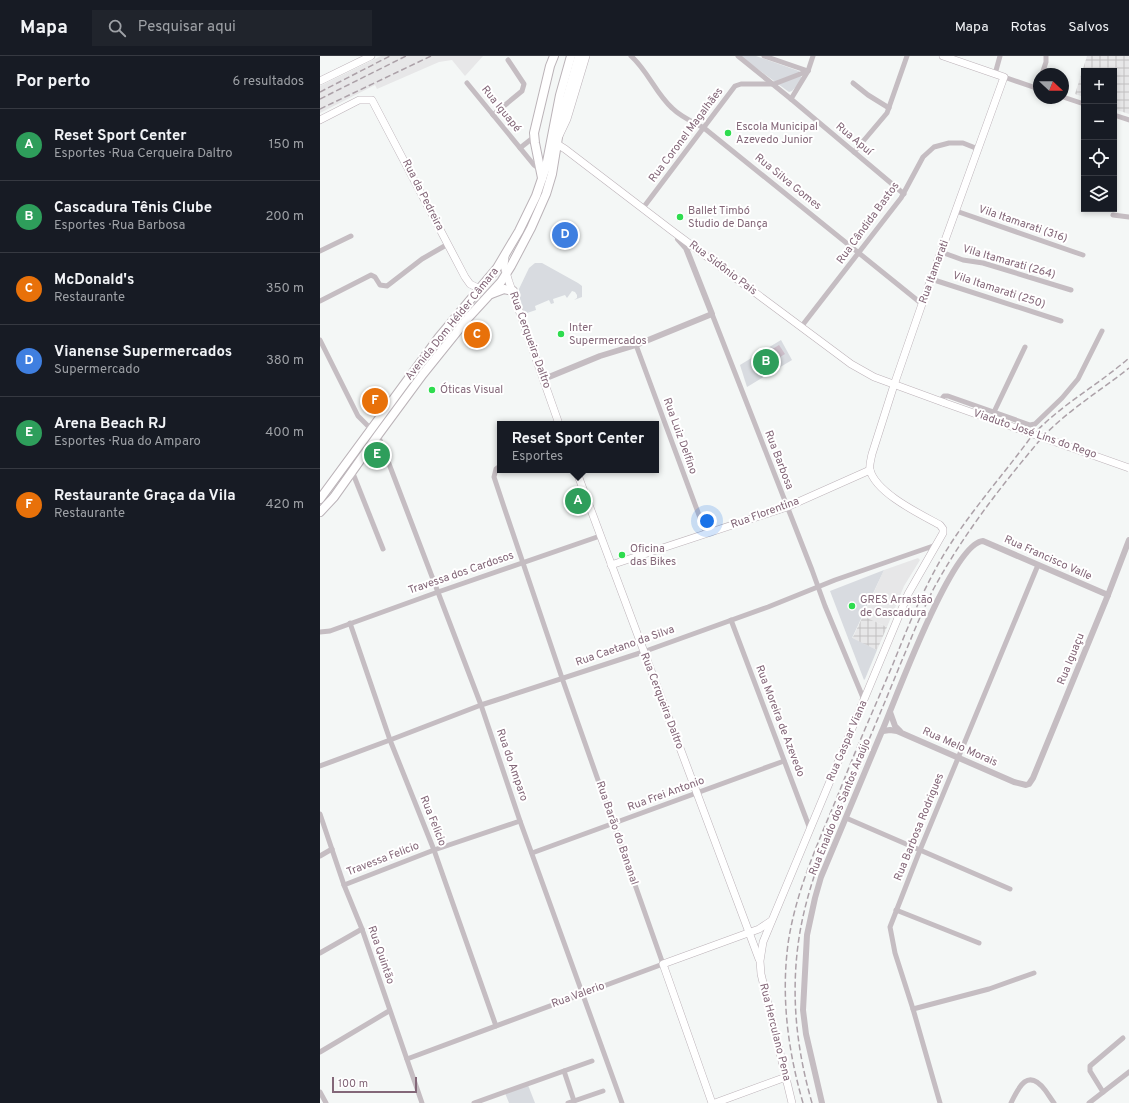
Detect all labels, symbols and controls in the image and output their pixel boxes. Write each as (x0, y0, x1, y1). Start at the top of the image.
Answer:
search box (92, 10, 372, 46)
text: Mapa (20, 16, 68, 40)
icon: search (106, 17, 128, 39)
text: Pesquisar aqui (138, 18, 236, 37)
text: Mapa (955, 19, 989, 36)
text: Rotas (1011, 19, 1046, 36)
text: Salvos (1068, 19, 1109, 36)
north arrow (1033, 68, 1069, 104)
map controls (1081, 68, 1117, 212)
button: + (1081, 68, 1117, 104)
text: Por perto (16, 71, 90, 93)
text: 6 resultados (233, 74, 304, 90)
street label: Rua Iguapé (478, 83, 524, 135)
street label: Rua Coronel Magalhães (646, 85, 726, 185)
button: − (1081, 104, 1117, 140)
street label: Rua Apuí (833, 119, 876, 159)
place label: Escola Municipal Azevedo Junior (736, 120, 818, 147)
text: Reset Sport Center (54, 127, 187, 146)
marker: Escola Municipal Azevedo Junior (723, 128, 733, 138)
text: A (24, 137, 34, 153)
text: 150 m (269, 137, 304, 153)
button: locate (1081, 140, 1117, 176)
text: Esportes · Rua Cerqueira Daltro (54, 146, 232, 162)
street label: Rua Silva Gomes (752, 151, 824, 213)
street label: Rua da Pedreira (399, 157, 447, 233)
button: layers (1081, 176, 1117, 212)
street label: Rua Cândida Bastos (834, 179, 902, 267)
text: Cascadura Tênis Clube (54, 199, 212, 218)
street label: Vila Itamarati (316) (977, 202, 1069, 246)
place label: Ballet Timbó Studio de Dança (688, 204, 768, 231)
text: B (25, 209, 33, 225)
text: 200 m (265, 209, 304, 225)
marker: Ballet Timbó Studio de Dança (675, 212, 685, 222)
text: Esportes · Rua Barbosa (54, 218, 185, 234)
pin: D (552, 220, 578, 250)
street label: Rua Sidônio Pais (686, 238, 760, 298)
street label: Rua Itamarati (916, 238, 952, 306)
street label: Vila Itamarati (264) (961, 242, 1057, 282)
street label: Avenida Dom Hélder Câmara (402, 265, 502, 383)
street label: Vila Itamarati (250) (951, 268, 1047, 312)
text: McDonald's (54, 271, 134, 290)
text: C (25, 281, 33, 297)
text: 350 m (266, 281, 304, 297)
text: Restaurante (54, 290, 125, 306)
street label: Rua Cerqueira Daltro (506, 290, 554, 390)
pin: C (464, 320, 490, 350)
place label: Inter Supermercados (569, 321, 647, 348)
marker: Inter Supermercados (556, 329, 566, 339)
text: Vianense Supermercados (54, 343, 232, 362)
pin: B (753, 347, 779, 377)
text: D (24, 353, 34, 369)
text: 380 m (266, 353, 304, 369)
text: Supermercado (54, 362, 140, 378)
place label: Óticas Visual (440, 382, 503, 397)
marker: Óticas Visual (427, 385, 437, 395)
pin: F (362, 386, 388, 416)
street label: Rua Luiz Delfino (660, 396, 700, 476)
street label: Viaduto José Lins do Rego (971, 406, 1099, 462)
text: Arena Beach RJ (54, 415, 166, 434)
popup (497, 421, 659, 473)
text: E (25, 425, 33, 441)
text: 400 m (265, 425, 304, 441)
street label: Rua Barbosa (761, 428, 797, 492)
text: Reset Sport Center (512, 430, 644, 449)
text: Esportes · Rua do Amparo (54, 434, 201, 450)
pin: E (364, 440, 390, 470)
text: Esportes (512, 449, 563, 465)
pin: A (565, 486, 591, 516)
text: Restaurante Graça da Vila (54, 487, 236, 506)
street label: Rua Florentina (729, 494, 801, 532)
text: F (25, 497, 33, 513)
text: 420 m (266, 497, 304, 513)
text: Restaurante (54, 506, 125, 522)
your location (697, 511, 717, 531)
street label: Rua Francisco Valle (1002, 532, 1094, 584)
place label: Oficina das Bikes (630, 542, 676, 569)
street label: Travessa dos Cardosos (406, 548, 516, 598)
marker: Oficina das Bikes (617, 550, 627, 560)
place label: GRES Arrastão de Cascadura (860, 593, 933, 620)
marker: GRES Arrastão de Cascadura (847, 601, 857, 611)
street label: Rua Caetano da Silva (574, 622, 677, 670)
street label: Rua Iguaçu (1054, 631, 1088, 687)
street label: Rua Cerqueira Daltro (637, 651, 687, 751)
street label: Rua Moreira de Azevedo (752, 663, 808, 779)
street label: Rua Gaspar Viana (824, 698, 871, 784)
street label: Rua Melo Morais (920, 724, 1000, 770)
street label: Rua do Amparo (493, 727, 531, 803)
street label: Rua Enaldo dos Santos Araújo (806, 736, 874, 878)
street label: Rua Barbosa Rodrigues (891, 771, 947, 883)
street label: Rua Frei Antonio (626, 774, 706, 814)
street label: Rua Barão do Bananal (593, 779, 641, 887)
street label: Rua Felicio (417, 794, 449, 848)
street label: Travessa Felicio (345, 839, 421, 879)
street label: Rua Quintão (364, 924, 398, 986)
street label: Rua Valerio (549, 979, 607, 1011)
street label: Rua Herculano Pena (756, 982, 794, 1082)
scale bar (332, 1075, 417, 1094)
text: 100 m (338, 1077, 368, 1091)

